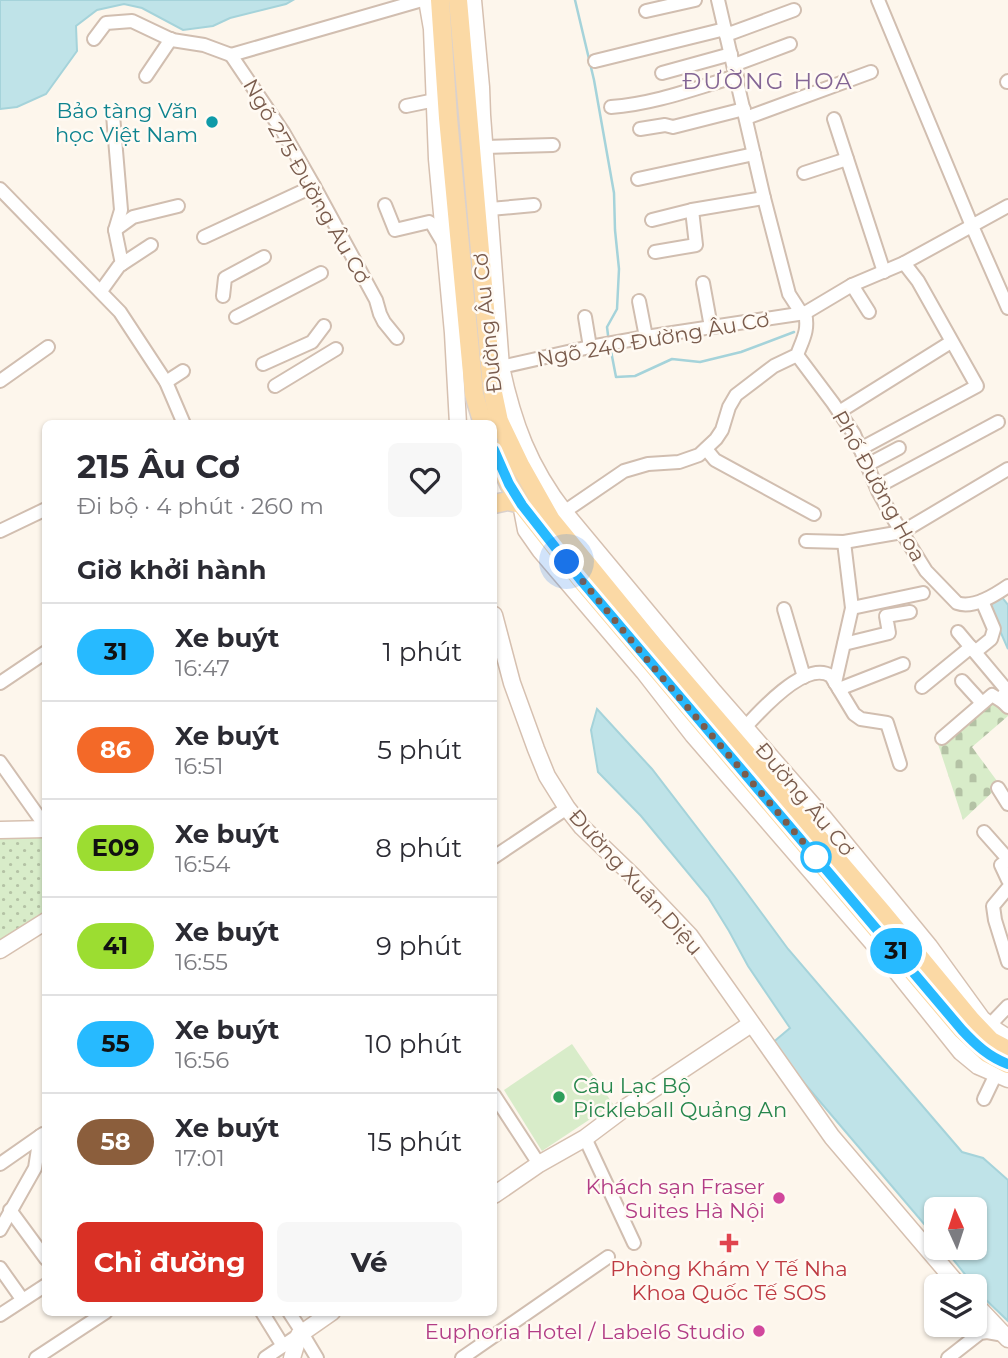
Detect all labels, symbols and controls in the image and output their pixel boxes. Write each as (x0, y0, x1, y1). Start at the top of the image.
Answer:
district label: ĐƯỜNG HOA (682, 67, 854, 95)
street label: Ngõ 275 Đường Âu Cơ (238, 74, 376, 288)
place label: Bảo tàng Văn học Việt Nam (55, 98, 198, 147)
marker: Bảo tàng Văn học Việt Nam (204, 114, 220, 130)
street label: Đường Âu Cơ (467, 252, 507, 394)
street label: Ngõ 240 Đường Âu Cơ (535, 306, 771, 372)
street label: Phố Đường Hoa (827, 406, 931, 566)
button: heart (388, 443, 462, 517)
text: 215 Âu Cơ (77, 446, 240, 486)
text: Đi bộ · 4 phút · 260 m (77, 492, 324, 520)
your location (549, 544, 584, 579)
text: Giờ khởi hành (77, 554, 267, 586)
text: Xe buýt (175, 622, 279, 654)
text: 1 phút (383, 636, 462, 668)
text: 31 (104, 637, 127, 666)
text: 16:47 (175, 654, 230, 682)
text: Xe buýt (175, 720, 279, 752)
text: 5 phút (377, 734, 462, 766)
text: 86 (100, 735, 131, 764)
street label: Đường Âu Cơ (750, 737, 860, 861)
text: 16:51 (175, 752, 224, 780)
street label: Đường Xuân Diệu (564, 804, 708, 960)
text: Xe buýt (175, 818, 279, 850)
text: 8 phút (375, 832, 462, 864)
text: E09 (92, 833, 139, 862)
unlabelled marker (801, 842, 831, 872)
text: 16:54 (175, 850, 230, 878)
text: Xe buýt (175, 916, 279, 948)
line badge: 31 (864, 928, 928, 974)
text: 9 phút (376, 930, 462, 962)
text: 41 (103, 931, 128, 960)
text: 31 (884, 936, 908, 965)
text: 16:55 (175, 948, 228, 976)
text: Xe buýt (175, 1014, 279, 1046)
text: 10 phút (365, 1028, 462, 1060)
text: 55 (101, 1029, 130, 1058)
text: 16:56 (175, 1046, 229, 1074)
place label: Câu Lạc Bộ Pickleball Quảng An (573, 1073, 787, 1122)
marker: Câu Lạc Bộ Pickleball Quảng An (551, 1089, 567, 1105)
text: Xe buýt (175, 1112, 279, 1144)
text: 15 phút (368, 1126, 462, 1158)
text: 58 (100, 1127, 131, 1156)
text: 17:01 (175, 1144, 225, 1172)
place label: Khách sạn Fraser Suites Hà Nội (585, 1174, 765, 1223)
marker: Khách sạn Fraser Suites Hà Nội (771, 1190, 787, 1206)
north arrow (924, 1197, 987, 1260)
map controls (924, 1197, 987, 1337)
button: Chỉ đường (77, 1222, 263, 1302)
button: Vé (277, 1222, 462, 1302)
marker: Phòng Khám Y Tế Nha Khoa Quốc Tế SOS (719, 1233, 739, 1253)
place label: Phòng Khám Y Tế Nha Khoa Quốc Tế SOS (610, 1256, 848, 1305)
button: layers (924, 1274, 987, 1337)
place label: Euphoria Hotel / Label6 Studio (425, 1319, 745, 1344)
marker: Euphoria Hotel / Label6 Studio (751, 1323, 767, 1339)

